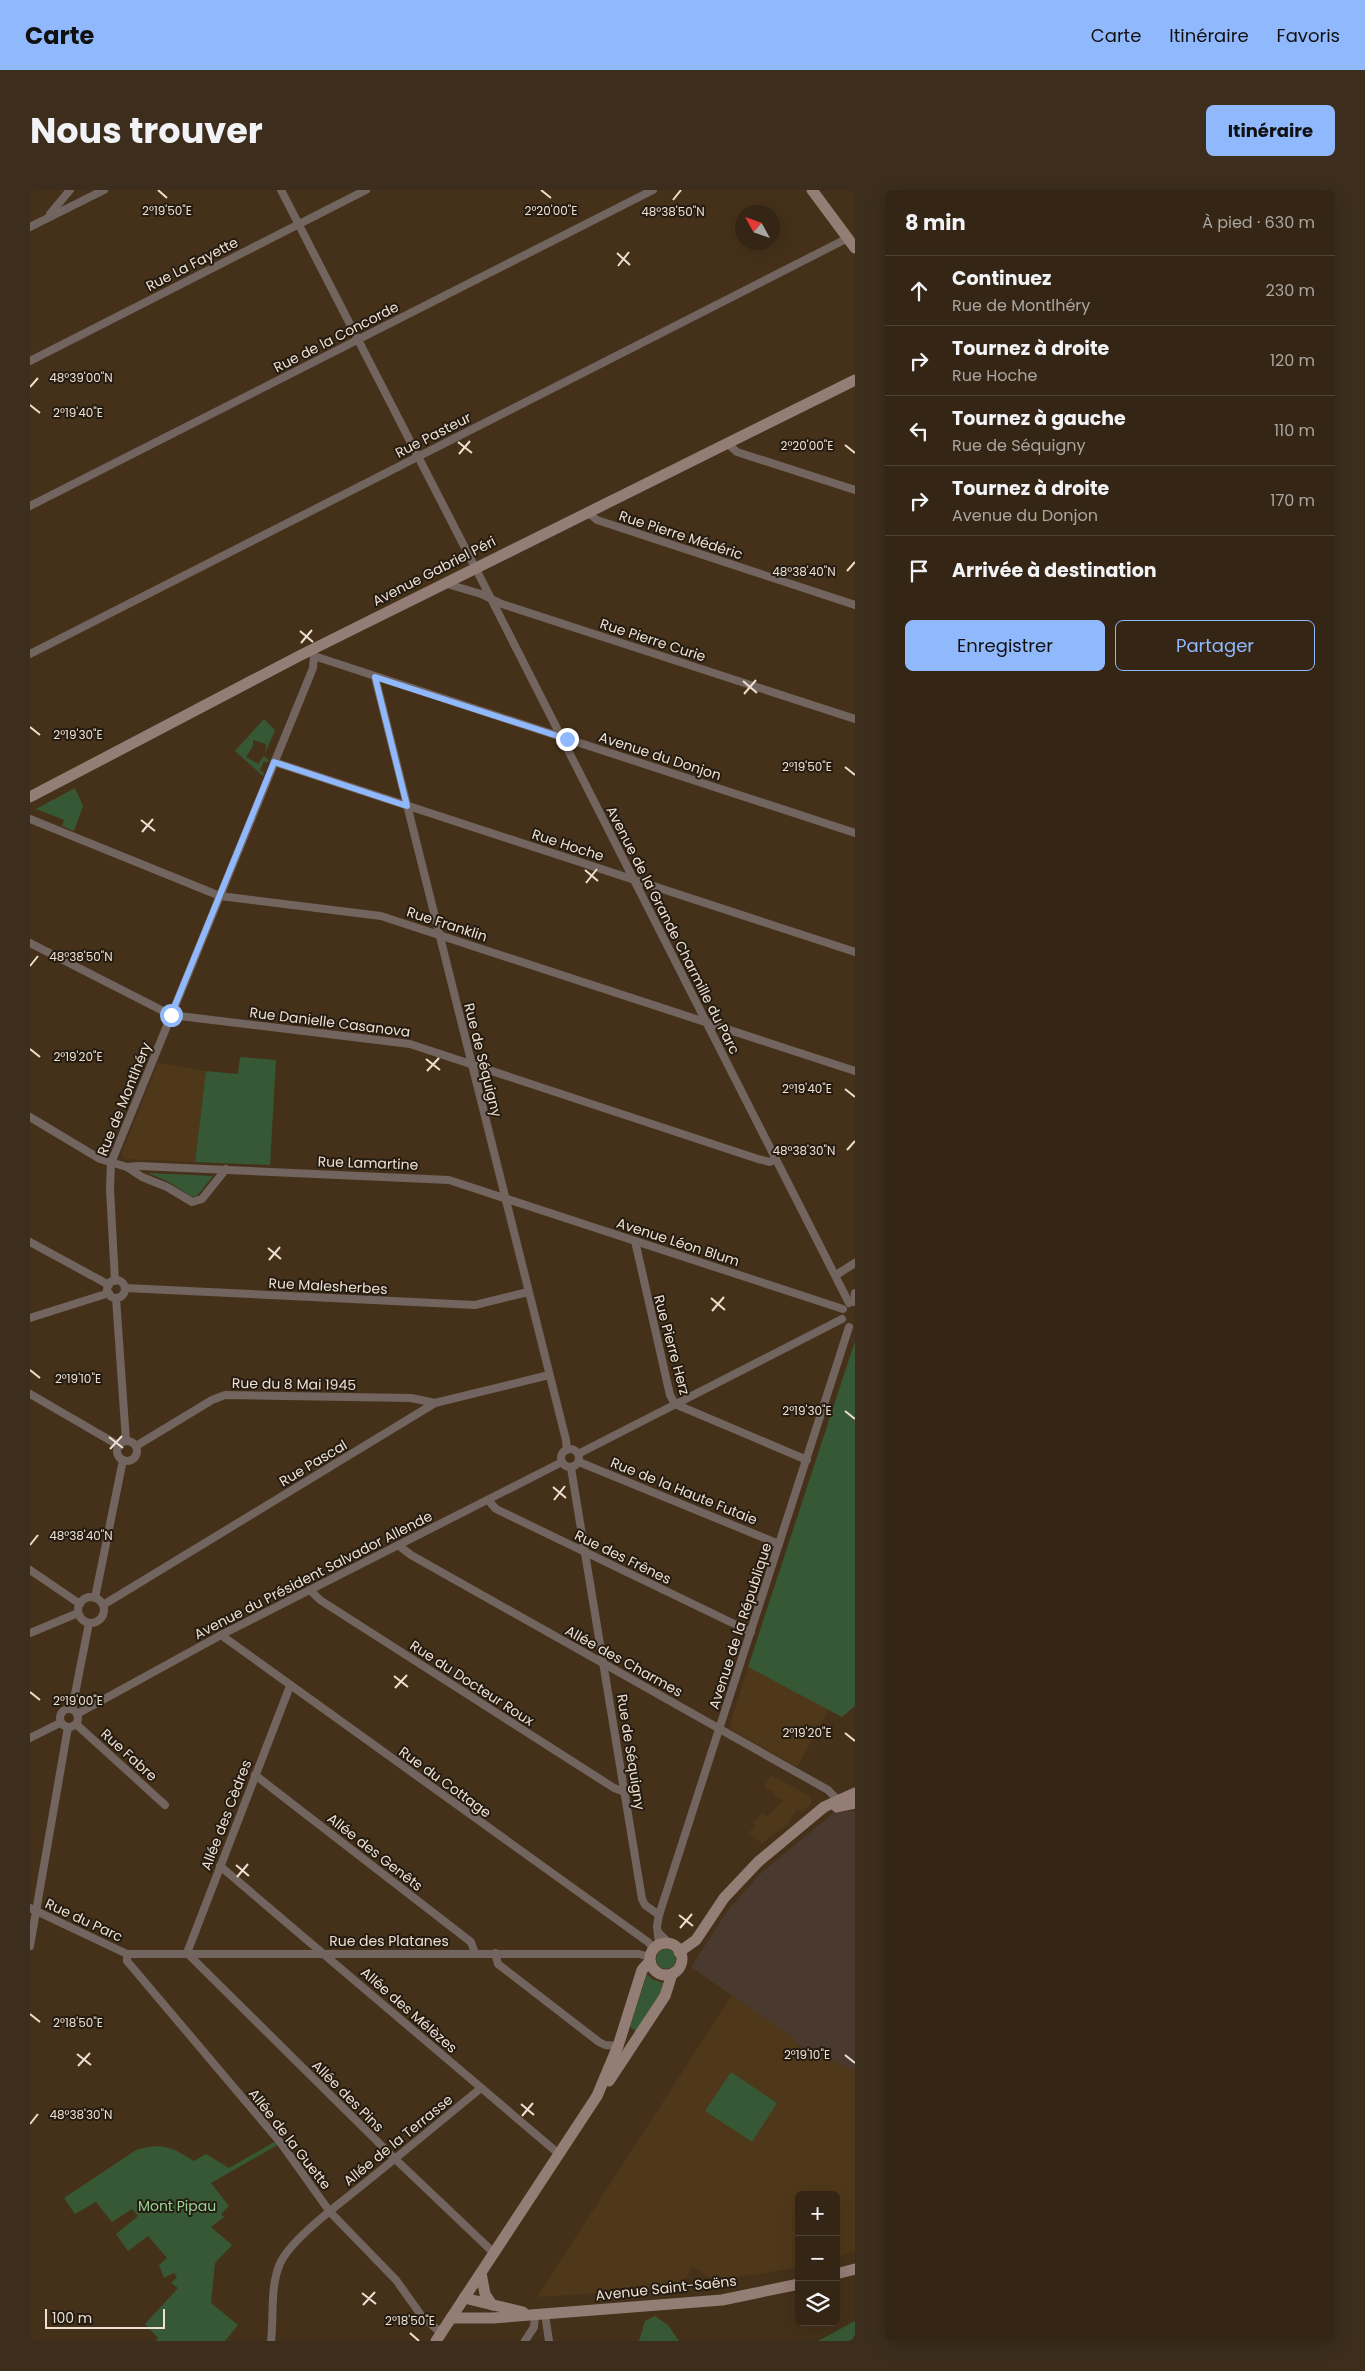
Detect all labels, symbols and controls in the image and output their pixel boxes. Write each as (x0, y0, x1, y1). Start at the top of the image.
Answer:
text: Carte (25, 19, 94, 52)
text: Carte (1091, 23, 1141, 48)
text: Itinéraire (1169, 23, 1249, 48)
text: Favoris (1277, 23, 1340, 48)
button: Itinéraire (1206, 105, 1335, 156)
text: Nous trouver (30, 106, 263, 155)
text: 2°19'50"E (142, 202, 192, 219)
text: 2°20'00"E (525, 202, 577, 219)
text: 48°38'50"N (641, 203, 705, 220)
north arrow (735, 205, 780, 250)
text: 8 min (905, 208, 966, 237)
text: À pied · 630 m (1202, 211, 1315, 234)
street label: Rue La Fayette (142, 232, 242, 296)
text: Continuez (952, 265, 1051, 292)
icon: ahead (905, 277, 933, 305)
text: 230 m (1266, 279, 1315, 302)
text: Rue de Montlhéry (952, 294, 1090, 317)
street label: Rue de la Concorde (270, 297, 402, 377)
text: Tournez à droite (952, 335, 1109, 362)
icon: right (905, 347, 933, 375)
text: 120 m (1270, 349, 1315, 372)
text: Rue Hoche (952, 364, 1037, 387)
text: 48°39'00"N (49, 369, 113, 386)
text: 2°19'40"E (53, 404, 103, 421)
text: Tournez à gauche (952, 405, 1126, 432)
street label: Rue Pasteur (392, 407, 474, 463)
icon: left (905, 417, 933, 445)
text: 110 m (1274, 419, 1315, 442)
text: Rue de Séquigny (952, 434, 1086, 457)
text: 2°20'00"E (781, 437, 833, 454)
text: Tournez à droite (952, 475, 1109, 502)
icon: right (905, 487, 933, 515)
text: 170 m (1270, 489, 1315, 512)
text: Avenue du Donjon (952, 504, 1098, 527)
street label: Rue Pierre Médéric (617, 506, 745, 564)
street label: Avenue Gabriel Péri (369, 531, 499, 611)
icon: arrive (905, 557, 933, 585)
text: Arrivée à destination (952, 557, 1157, 584)
text: 48°38'40"N (772, 563, 836, 580)
street label: Rue Pierre Curie (598, 613, 709, 667)
button: Enregistrer (905, 620, 1105, 671)
button: Partager (1115, 620, 1315, 671)
text: 2°19'30"E (53, 726, 103, 743)
street label: Avenue du Donjon (596, 727, 724, 785)
route end (556, 728, 579, 751)
text: 2°19'50"E (782, 758, 832, 775)
street label: Avenue de la Grande Charmille du Parc (601, 802, 745, 1058)
street label: Rue Hoche (529, 824, 607, 866)
street label: Rue Franklin (404, 902, 490, 946)
text: 48°38'50"N (49, 948, 113, 965)
street label: Rue de Séquigny (459, 1001, 507, 1119)
street label: Rue Danielle Casanova (248, 1002, 412, 1042)
route start (160, 1004, 183, 1027)
street label: Rue de Montlhéry (92, 1039, 156, 1159)
text: 2°19'20"E (53, 1048, 103, 1065)
text: 2°19'40"E (782, 1080, 832, 1097)
text: 48°38'30"N (772, 1142, 836, 1159)
street label: Rue Lamartine (317, 1151, 419, 1175)
street label: Avenue Léon Blum (614, 1213, 742, 1271)
street label: Rue Malesherbes (268, 1273, 388, 1299)
street label: Rue Pierre Herz (649, 1293, 695, 1397)
text: 2°19'10"E (55, 1370, 101, 1387)
street label: Rue du 8 Mai 1945 (232, 1373, 356, 1395)
text: 2°19'30"E (782, 1402, 832, 1419)
street label: Rue Pascal (275, 1435, 351, 1491)
street label: Rue de la Haute Futaie (608, 1452, 761, 1530)
street label: Avenue du Président Salvador Allende (190, 1506, 436, 1644)
street label: Rue des Frênes (571, 1525, 675, 1589)
text: 48°38'40"N (49, 1527, 113, 1544)
street label: Avenue de la République (704, 1540, 776, 1712)
street label: Allée des Charmes (562, 1620, 686, 1702)
street label: Rue du Docteur Roux (406, 1635, 538, 1731)
text: 2°19'00"E (53, 1692, 103, 1709)
street label: Rue de Séquigny (612, 1693, 650, 1811)
street label: Rue Fabre (96, 1724, 162, 1786)
text: 2°19'20"E (782, 1724, 832, 1741)
street label: Rue du Cottage (395, 1742, 495, 1822)
street label: Allée des Cèdres (196, 1757, 256, 1873)
street label: Allée des Genêts (323, 1808, 427, 1896)
street label: Rue du Parc (42, 1893, 126, 1947)
street label: Rue des Platanes (329, 1931, 449, 1951)
street label: Allée des Mélèzes (356, 1962, 462, 2058)
text: 2°18'50"E (53, 2014, 103, 2031)
text: 2°19'10"E (784, 2046, 830, 2063)
street label: Allée des Pins (308, 2056, 388, 2136)
street label: Allée de la Guette (244, 2084, 336, 2194)
street label: Allée de la Terrasse (339, 2089, 457, 2190)
text: 48°38'30"N (49, 2106, 113, 2123)
map controls (795, 2191, 840, 2326)
button: + (795, 2191, 840, 2236)
park label: Mont Pipau (138, 2196, 216, 2216)
button: − (795, 2236, 840, 2281)
street label: Avenue Saint-Saëns (594, 2271, 738, 2305)
button: layers (795, 2281, 840, 2326)
scale bar (45, 2306, 165, 2329)
text: 100 m (52, 2308, 92, 2328)
text: 2°18'50"E (385, 2312, 435, 2329)

